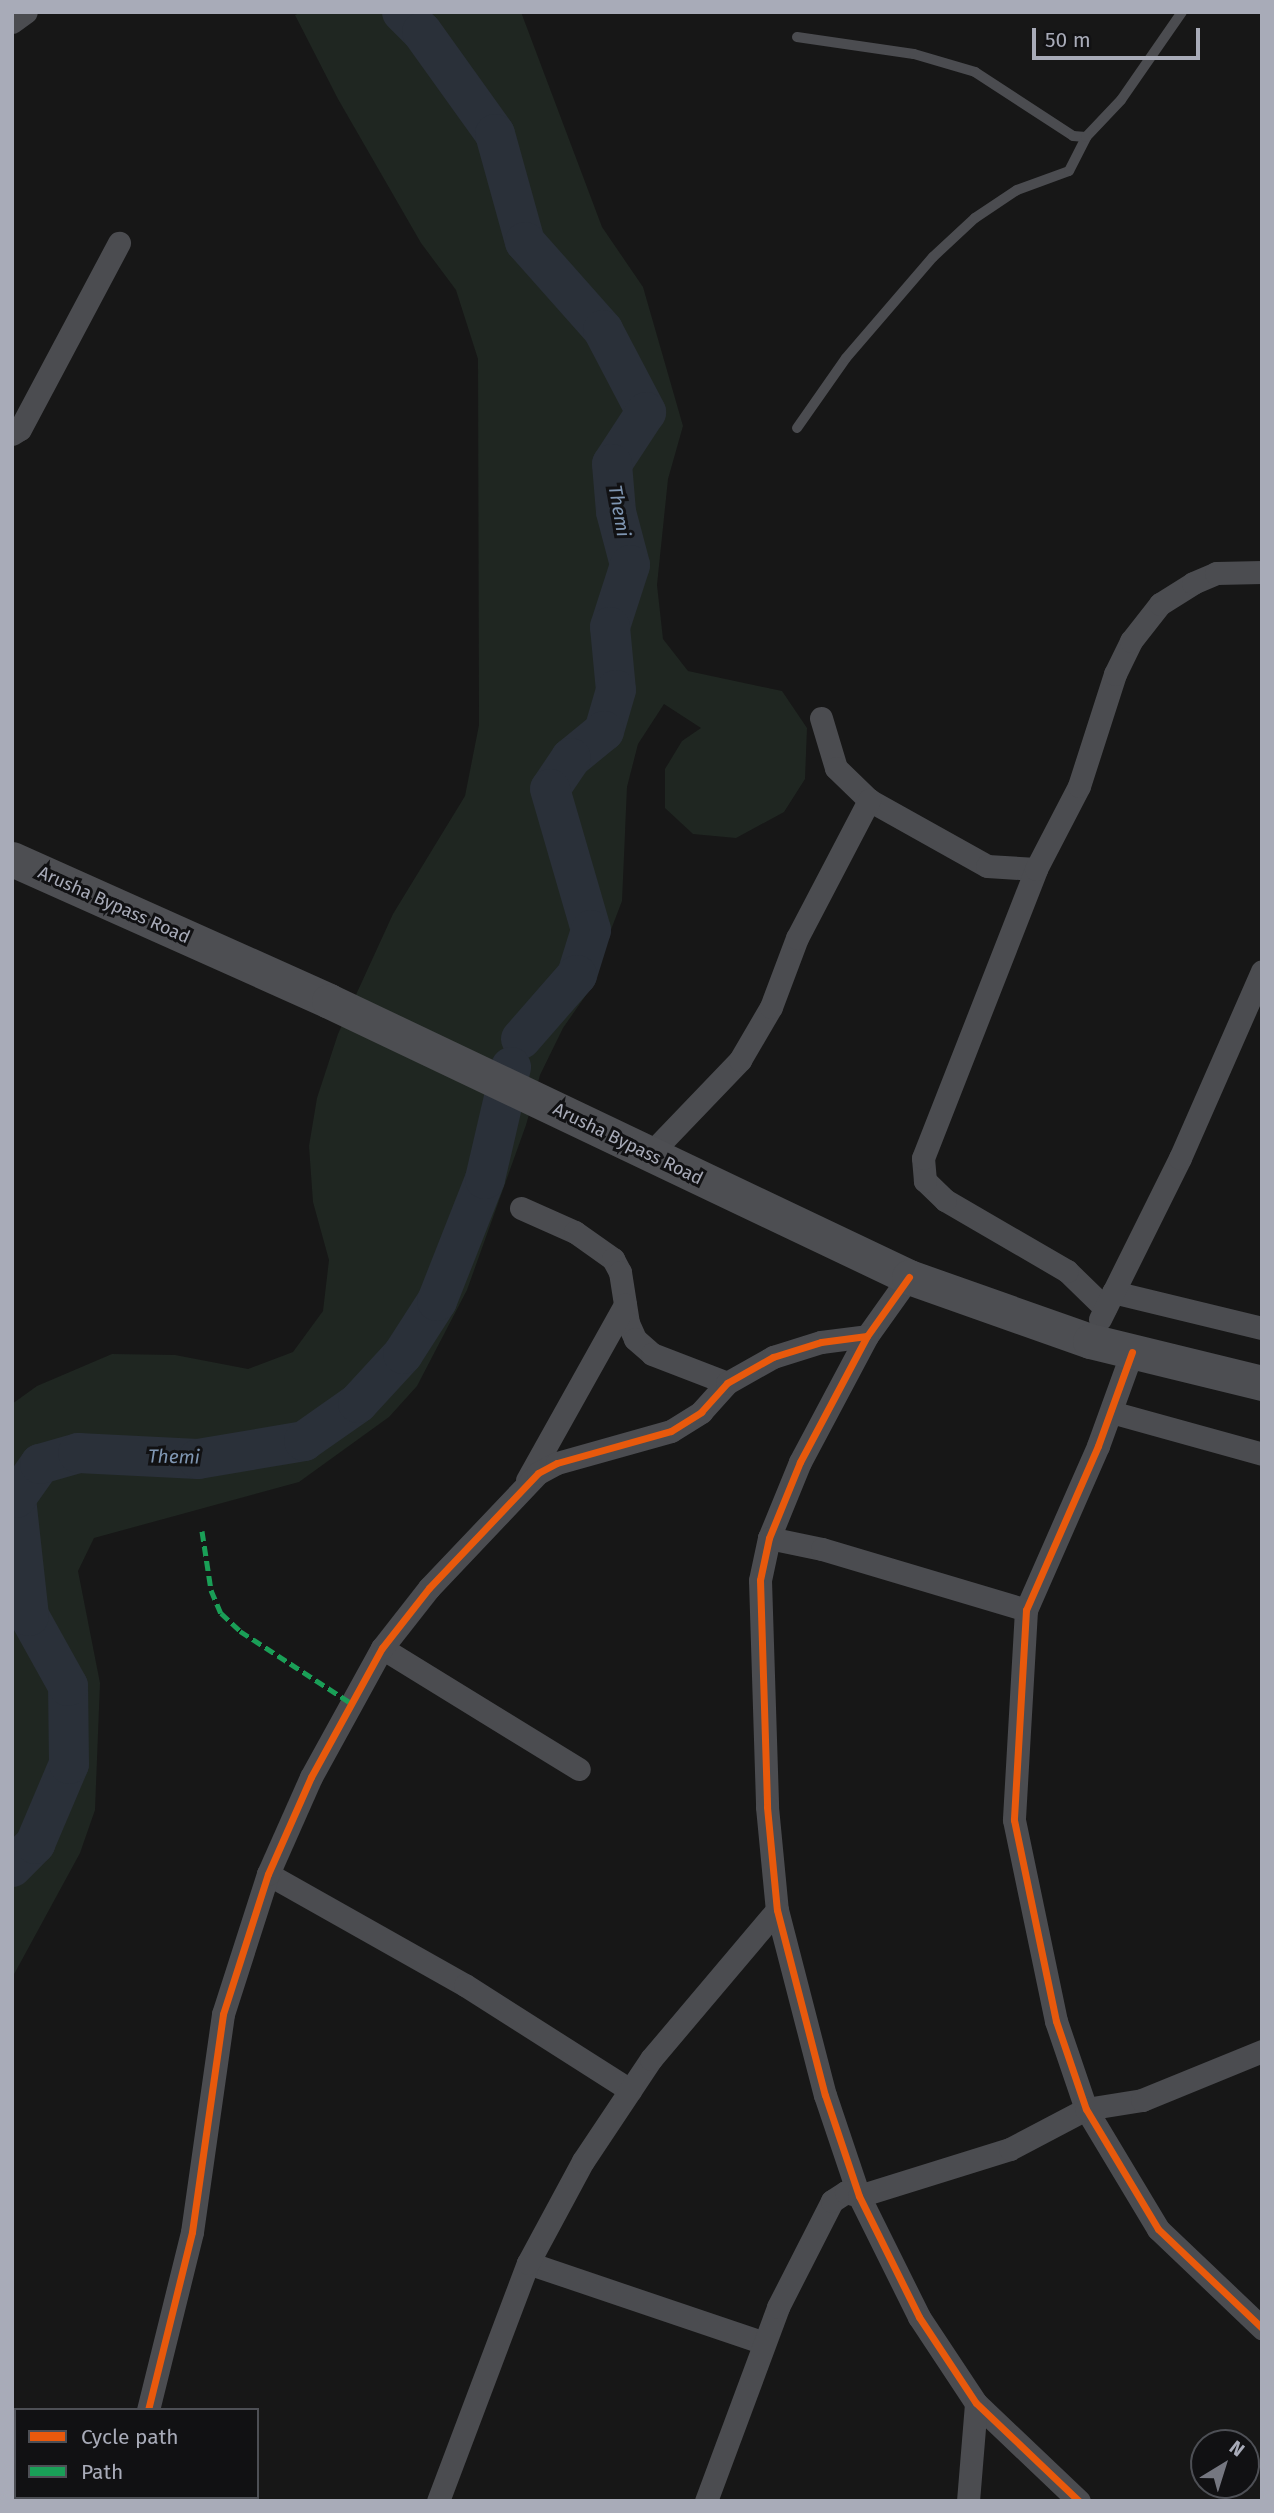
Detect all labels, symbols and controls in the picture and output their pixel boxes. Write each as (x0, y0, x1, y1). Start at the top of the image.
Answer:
scale bar (1036, 14, 1204, 58)
text: 50 m (1045, 27, 1091, 53)
water label: Themi (603, 483, 635, 539)
street label: Arusha Bypass Road (35, 862, 193, 948)
street label: Arusha Bypass Road (550, 1098, 706, 1190)
water label: Themi (148, 1445, 200, 1469)
legend (14, 2408, 259, 2499)
text: Cycle path (81, 2424, 179, 2450)
north arrow (1190, 2429, 1260, 2499)
text: N (1225, 2436, 1249, 2462)
text: Path (81, 2459, 123, 2485)

